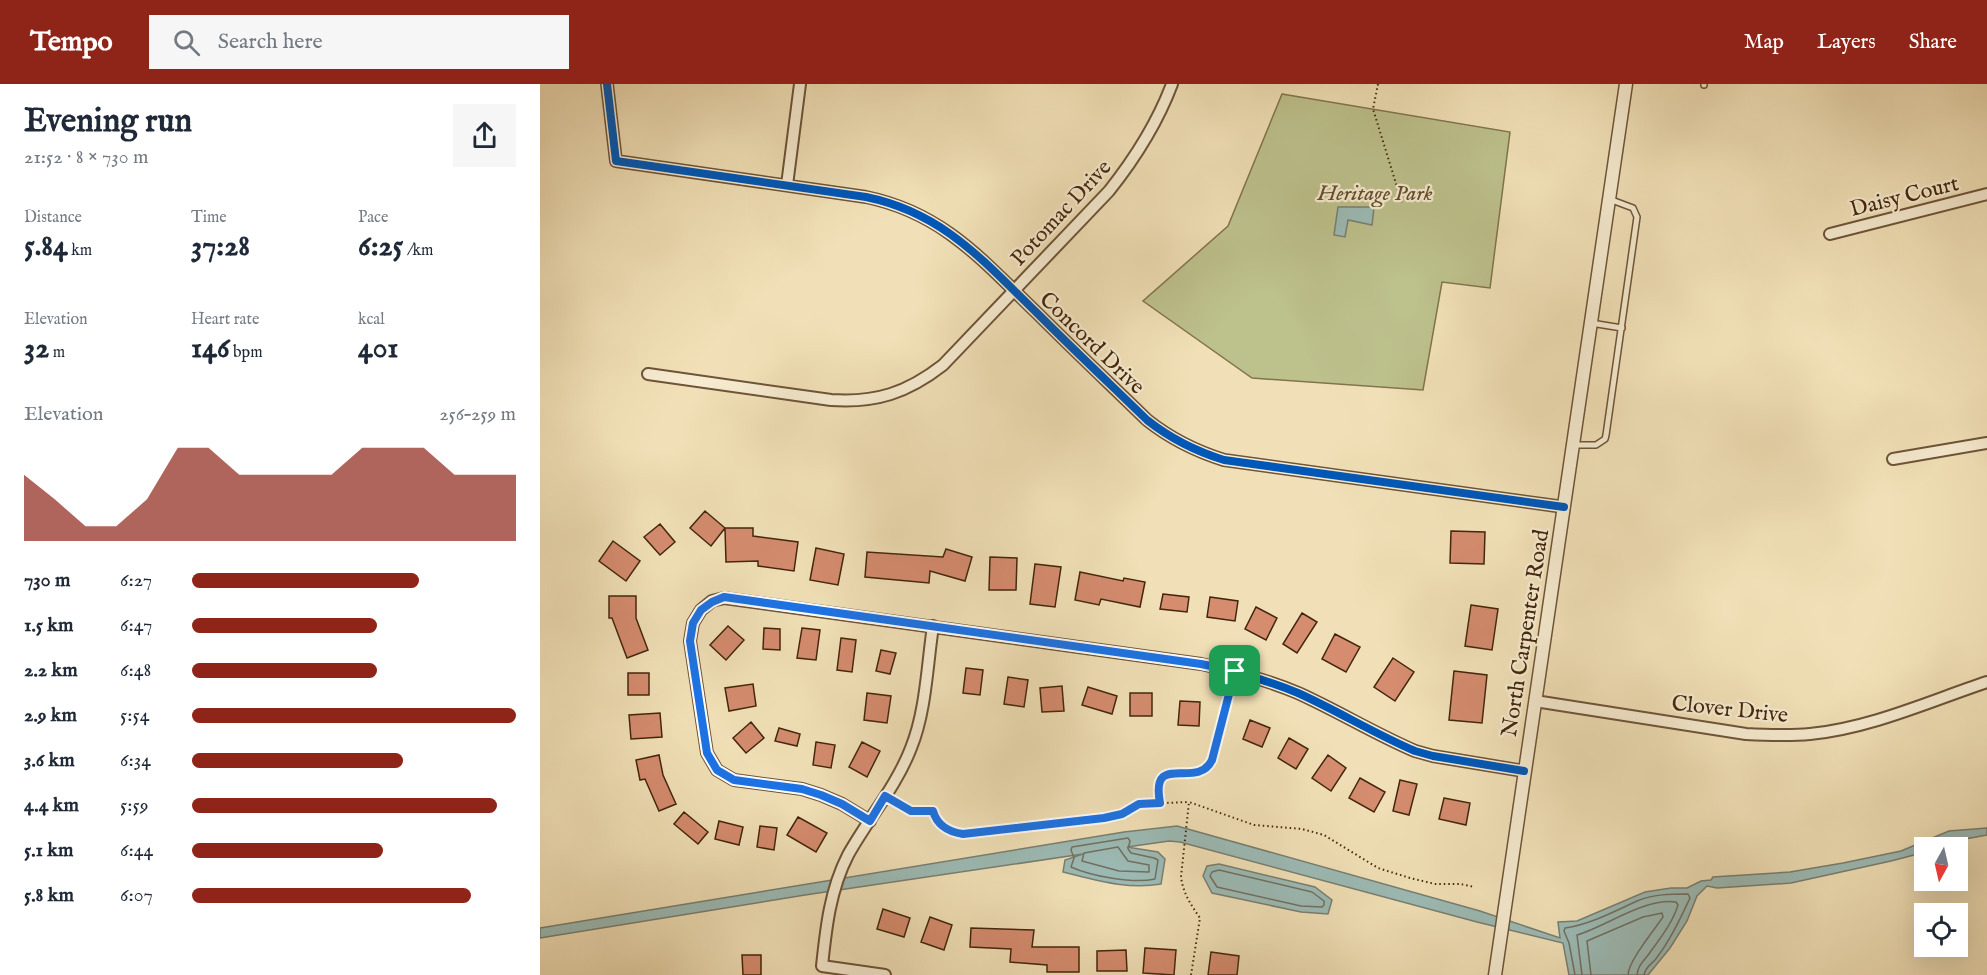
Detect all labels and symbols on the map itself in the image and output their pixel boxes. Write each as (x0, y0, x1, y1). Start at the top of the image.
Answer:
street label: Potomac Drive (1005, 154, 1118, 272)
street label: Daisy Court (1847, 170, 1962, 224)
park label: Heritage Park (1316, 180, 1433, 208)
street label: Concord Drive (1033, 286, 1150, 401)
street label: North Carpenter Road (1496, 527, 1556, 739)
pin (1209, 645, 1260, 696)
street label: Clover Drive (1670, 690, 1790, 730)
north arrow (1914, 837, 1968, 891)

